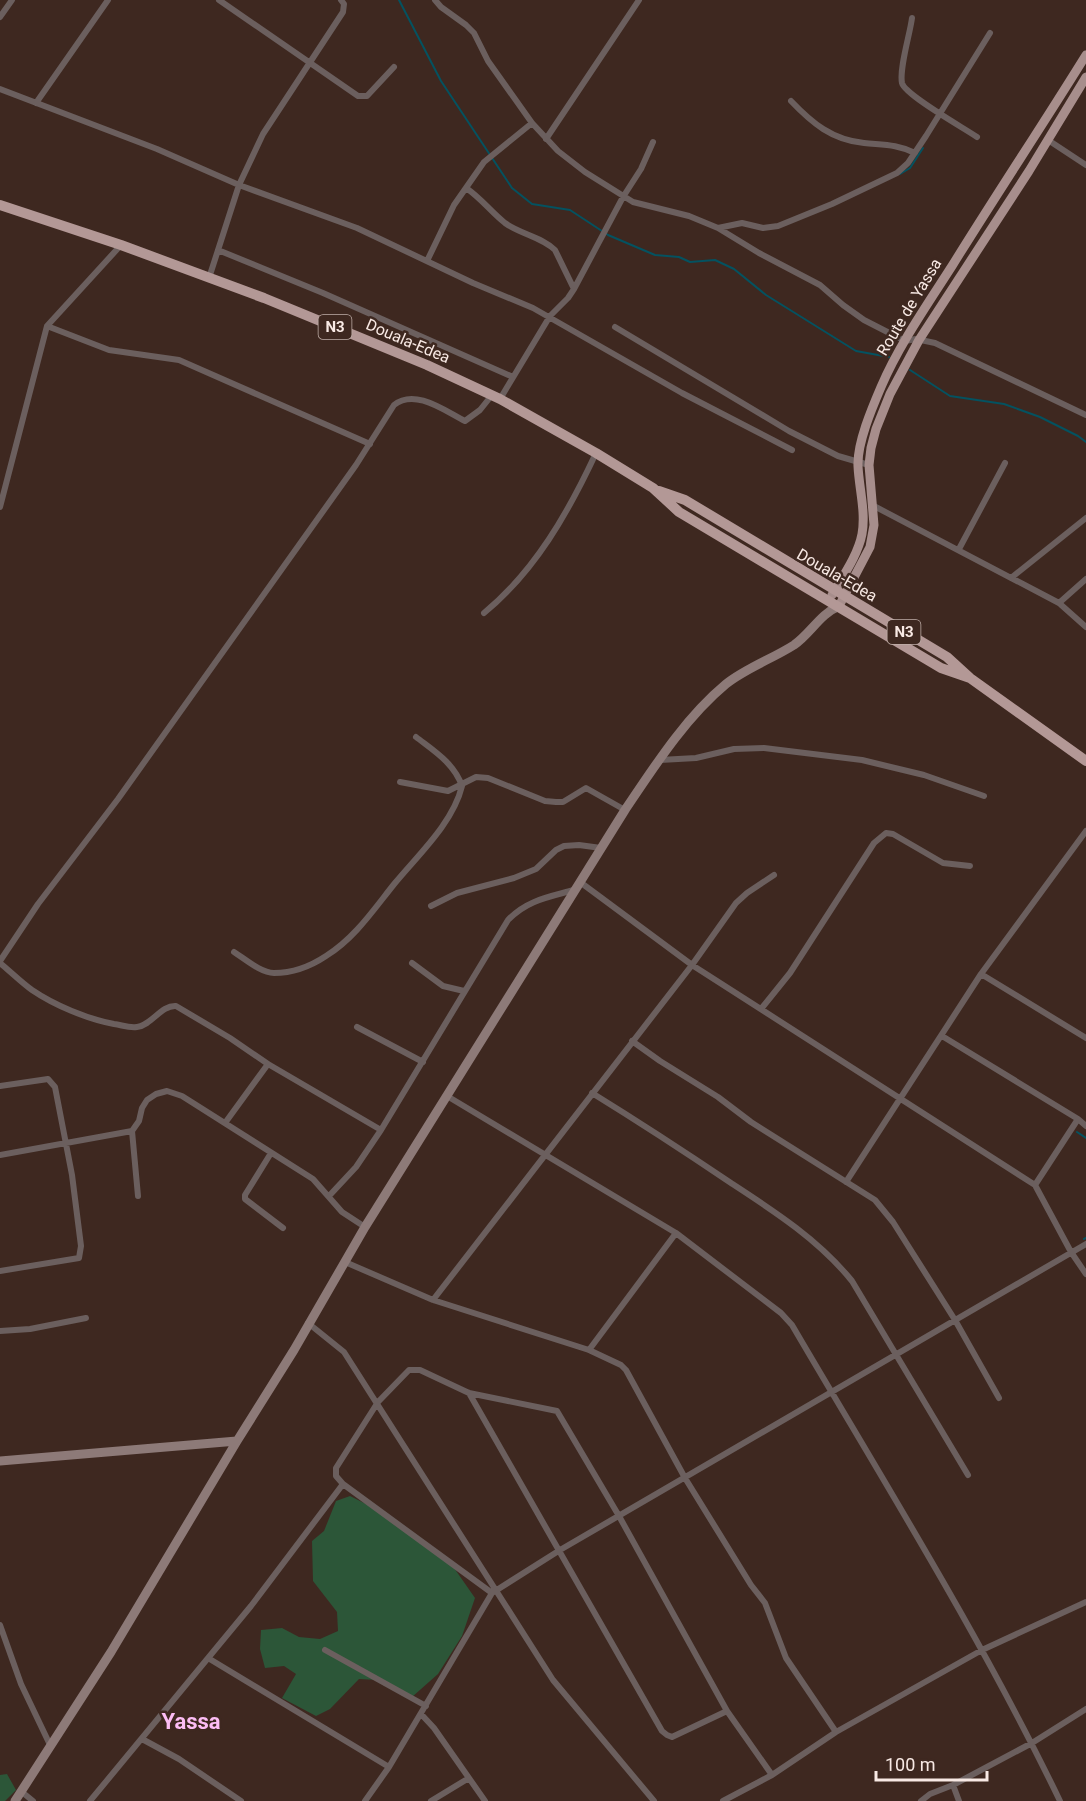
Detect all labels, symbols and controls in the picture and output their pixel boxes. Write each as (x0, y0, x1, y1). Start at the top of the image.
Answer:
street label: Route de Yassa (873, 255, 945, 359)
road number: N3 (318, 315, 352, 339)
street label: Douala-Edea (363, 315, 453, 367)
street label: Douala-Edea (794, 544, 880, 606)
road number: N3 (888, 620, 920, 644)
district label: Yassa (161, 1709, 221, 1734)
scale bar (876, 1744, 987, 1782)
text: 100 m (885, 1754, 936, 1775)

